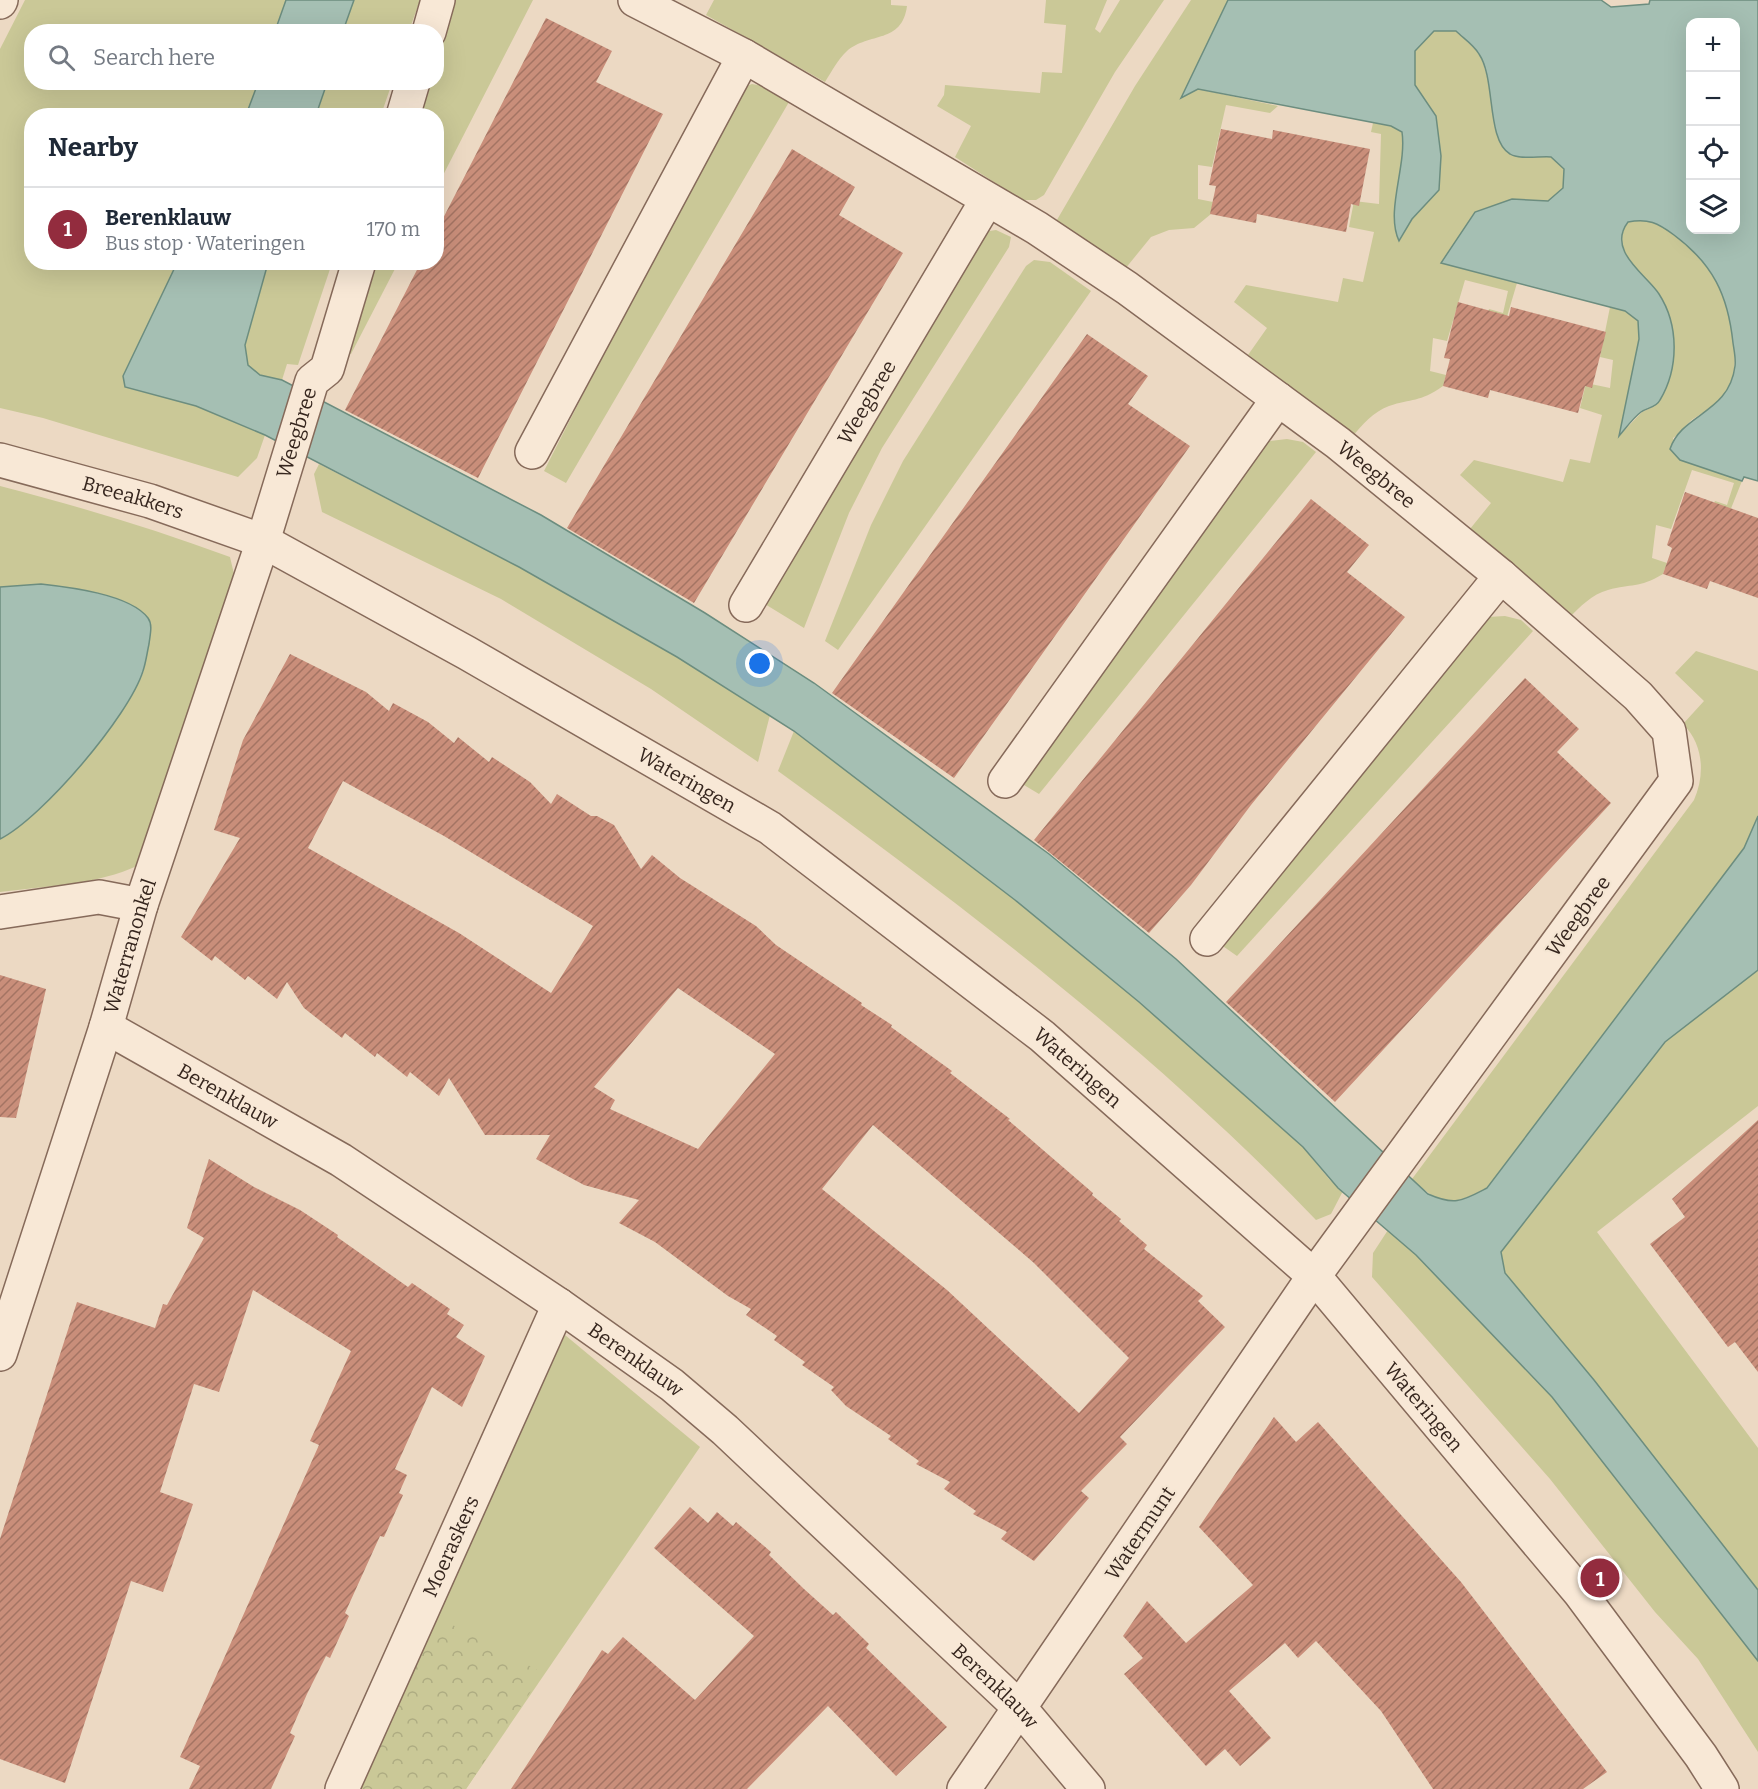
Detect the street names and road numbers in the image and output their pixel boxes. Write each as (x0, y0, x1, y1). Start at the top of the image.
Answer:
street label: Weegbree (832, 356, 901, 449)
street label: Weegbree (271, 384, 321, 481)
street label: Weegbree (1333, 436, 1420, 513)
street label: Breeakkers (80, 471, 187, 524)
street label: Wateringen (633, 742, 741, 818)
street label: Weegbree (1541, 871, 1615, 961)
street label: Waterranonkel (98, 875, 161, 1016)
street label: Wateringen (1029, 1022, 1127, 1113)
street label: Berenklauw (174, 1058, 283, 1134)
street label: Berenklauw (584, 1317, 689, 1402)
street label: Wateringen (1379, 1357, 1468, 1457)
street label: Watermunt (1100, 1482, 1180, 1584)
street label: Moeraskers (418, 1492, 484, 1601)
street label: Berenklauw (947, 1638, 1044, 1734)

